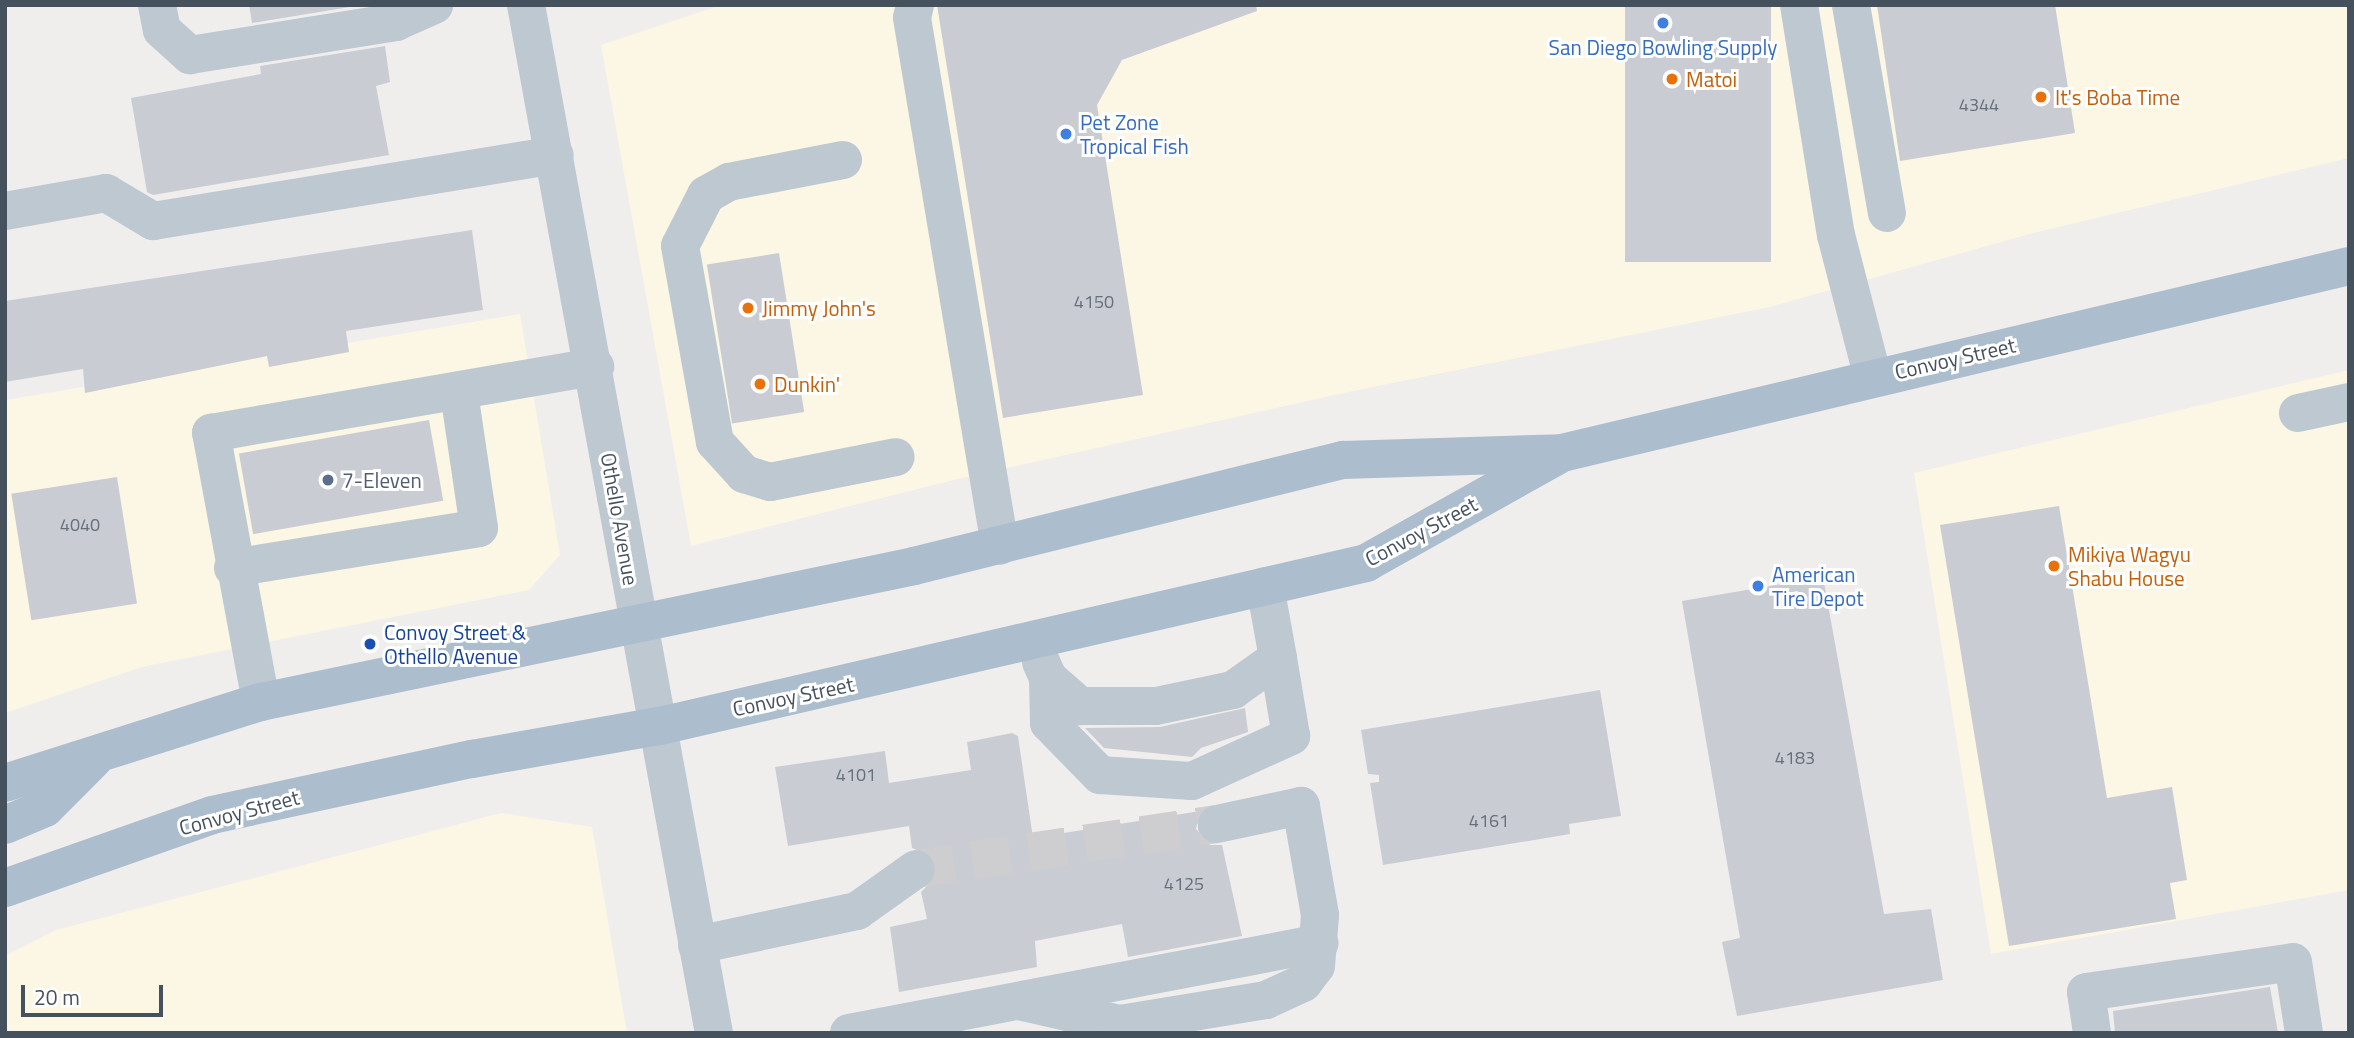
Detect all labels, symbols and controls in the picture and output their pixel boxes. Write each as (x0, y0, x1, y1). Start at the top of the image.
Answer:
marker: San Diego Bowling Supply (1655, 15, 1671, 31)
place label: San Diego Bowling Supply (1549, 34, 1777, 60)
place label: Matoi (1686, 66, 1737, 92)
marker: Matoi (1664, 71, 1680, 87)
place label: It's Boba Time (2055, 84, 2180, 110)
marker: It's Boba Time (2033, 89, 2049, 105)
house number: 4344 (1959, 94, 1999, 116)
place label: Pet Zone Tropical Fish (1080, 109, 1189, 159)
marker: Pet Zone Tropical Fish (1058, 126, 1074, 142)
house number: 4150 (1074, 291, 1114, 313)
place label: Jimmy John's (762, 295, 876, 321)
marker: Jimmy John's (740, 300, 756, 316)
street label: Convoy Street (1892, 332, 2018, 384)
place label: Dunkin' (774, 371, 840, 397)
marker: Dunkin' (752, 376, 768, 392)
street label: Othello Avenue (596, 451, 644, 587)
place label: 7-Eleven (342, 467, 422, 493)
marker: 7-Eleven (320, 472, 336, 488)
street label: Convoy Street (1361, 491, 1481, 571)
house number: 4040 (60, 514, 100, 536)
place label: Mikiya Wagyu Shabu House (2068, 541, 2191, 591)
marker: Mikiya Wagyu Shabu House (2046, 558, 2062, 574)
place label: American Tire Depot (1772, 561, 1864, 611)
marker: American Tire Depot (1750, 578, 1766, 594)
place label: Convoy Street & Othello Avenue (384, 619, 526, 669)
marker: Convoy Street & Othello Avenue (362, 636, 378, 652)
street label: Convoy Street (730, 671, 856, 721)
house number: 4183 (1775, 747, 1815, 769)
house number: 4101 (836, 764, 876, 786)
street label: Convoy Street (176, 784, 302, 840)
house number: 4161 (1469, 810, 1509, 832)
house number: 4125 (1164, 873, 1204, 895)
scale bar (24, 972, 166, 1016)
text: 20 m (34, 981, 80, 1013)

